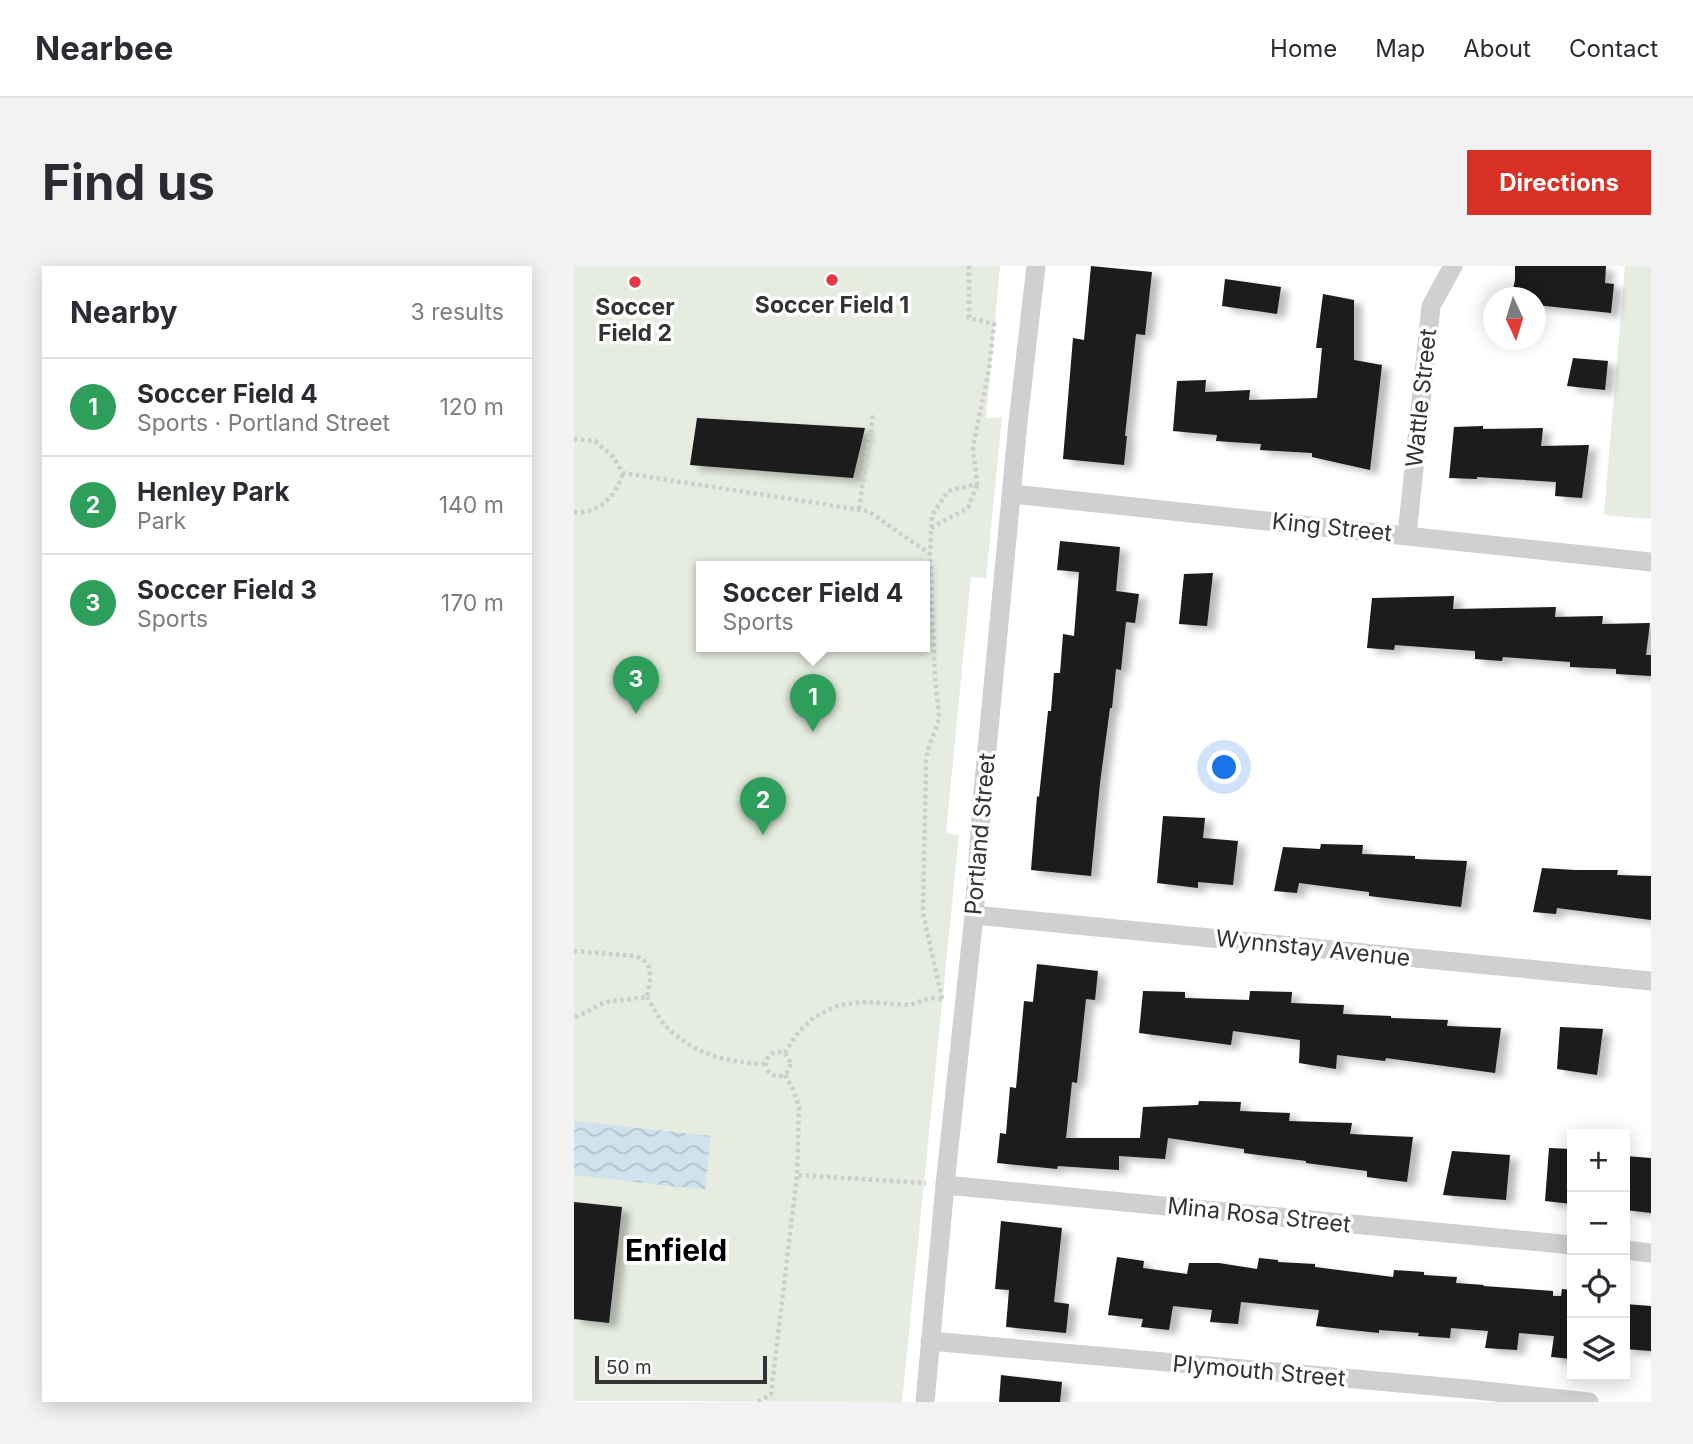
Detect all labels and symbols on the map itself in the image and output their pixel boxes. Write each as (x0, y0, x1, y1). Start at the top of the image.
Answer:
marker: Soccer Field 1 (824, 272, 840, 288)
marker: Soccer Field 2 (627, 274, 643, 290)
north arrow (1483, 287, 1546, 350)
place label: Soccer Field 1 (755, 291, 909, 319)
place label: Soccer Field 2 (595, 293, 675, 347)
street label: Wattle Street (1400, 327, 1442, 469)
street label: King Street (1271, 507, 1394, 547)
pin: 3 (613, 656, 659, 714)
pin: 1 (790, 674, 836, 732)
your location (1207, 750, 1241, 784)
street label: Portland Street (959, 751, 1001, 916)
pin: 2 (740, 777, 786, 835)
street label: Wynnstay Avenue (1214, 924, 1412, 972)
street label: Mina Rosa Street (1166, 1191, 1352, 1239)
district label: Enfield (625, 1232, 727, 1268)
street label: Plymouth Street (1171, 1349, 1347, 1393)
scale bar (595, 1353, 766, 1385)

